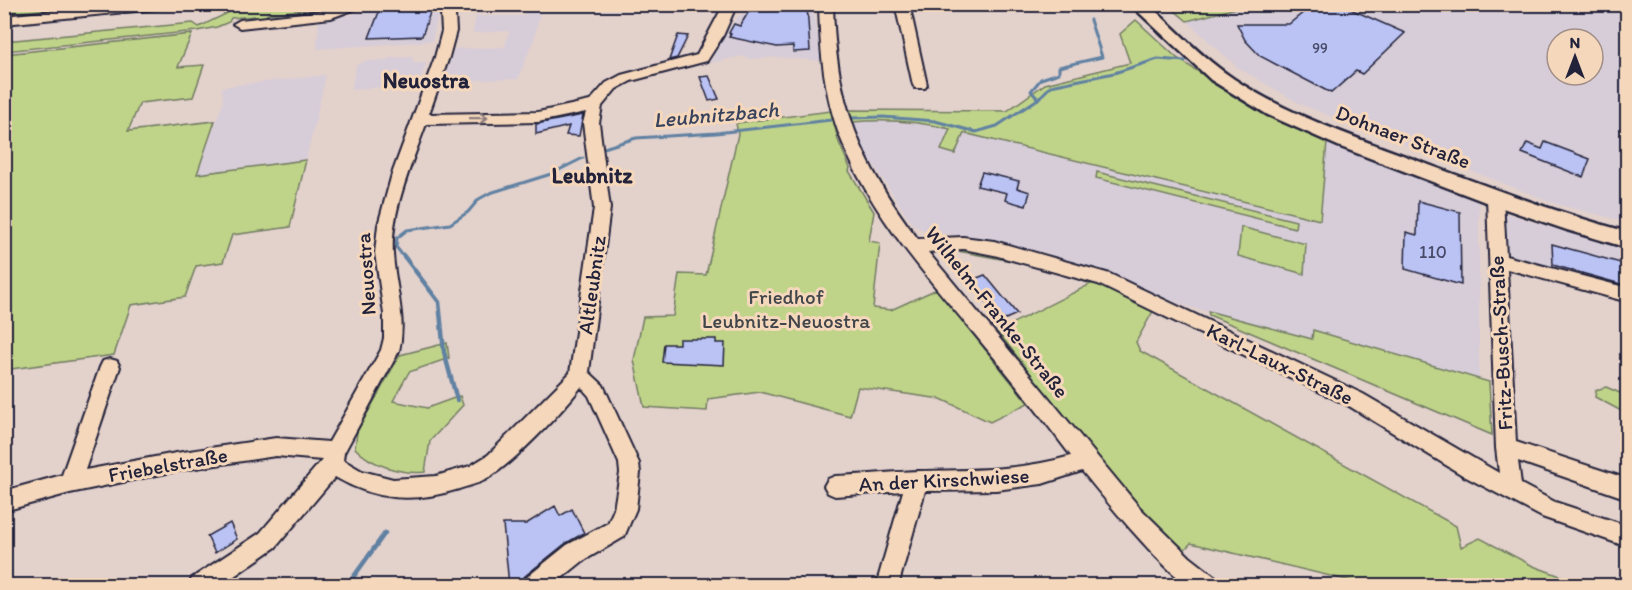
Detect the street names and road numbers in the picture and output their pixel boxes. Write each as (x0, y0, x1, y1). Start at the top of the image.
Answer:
street label: Dohnaer Straße (1332, 99, 1474, 174)
street label: Wilhelm-Franke-Straße (920, 221, 1074, 403)
street label: Neuostra (350, 232, 381, 316)
street label: Altleubnitz (572, 234, 611, 336)
street label: Fritz-Busch-Straße (1483, 255, 1518, 431)
street label: Karl-Laux-Straße (1203, 317, 1358, 410)
street label: Friebelstraße (106, 442, 229, 487)
street label: An der Kirschwiese (858, 463, 1030, 496)

